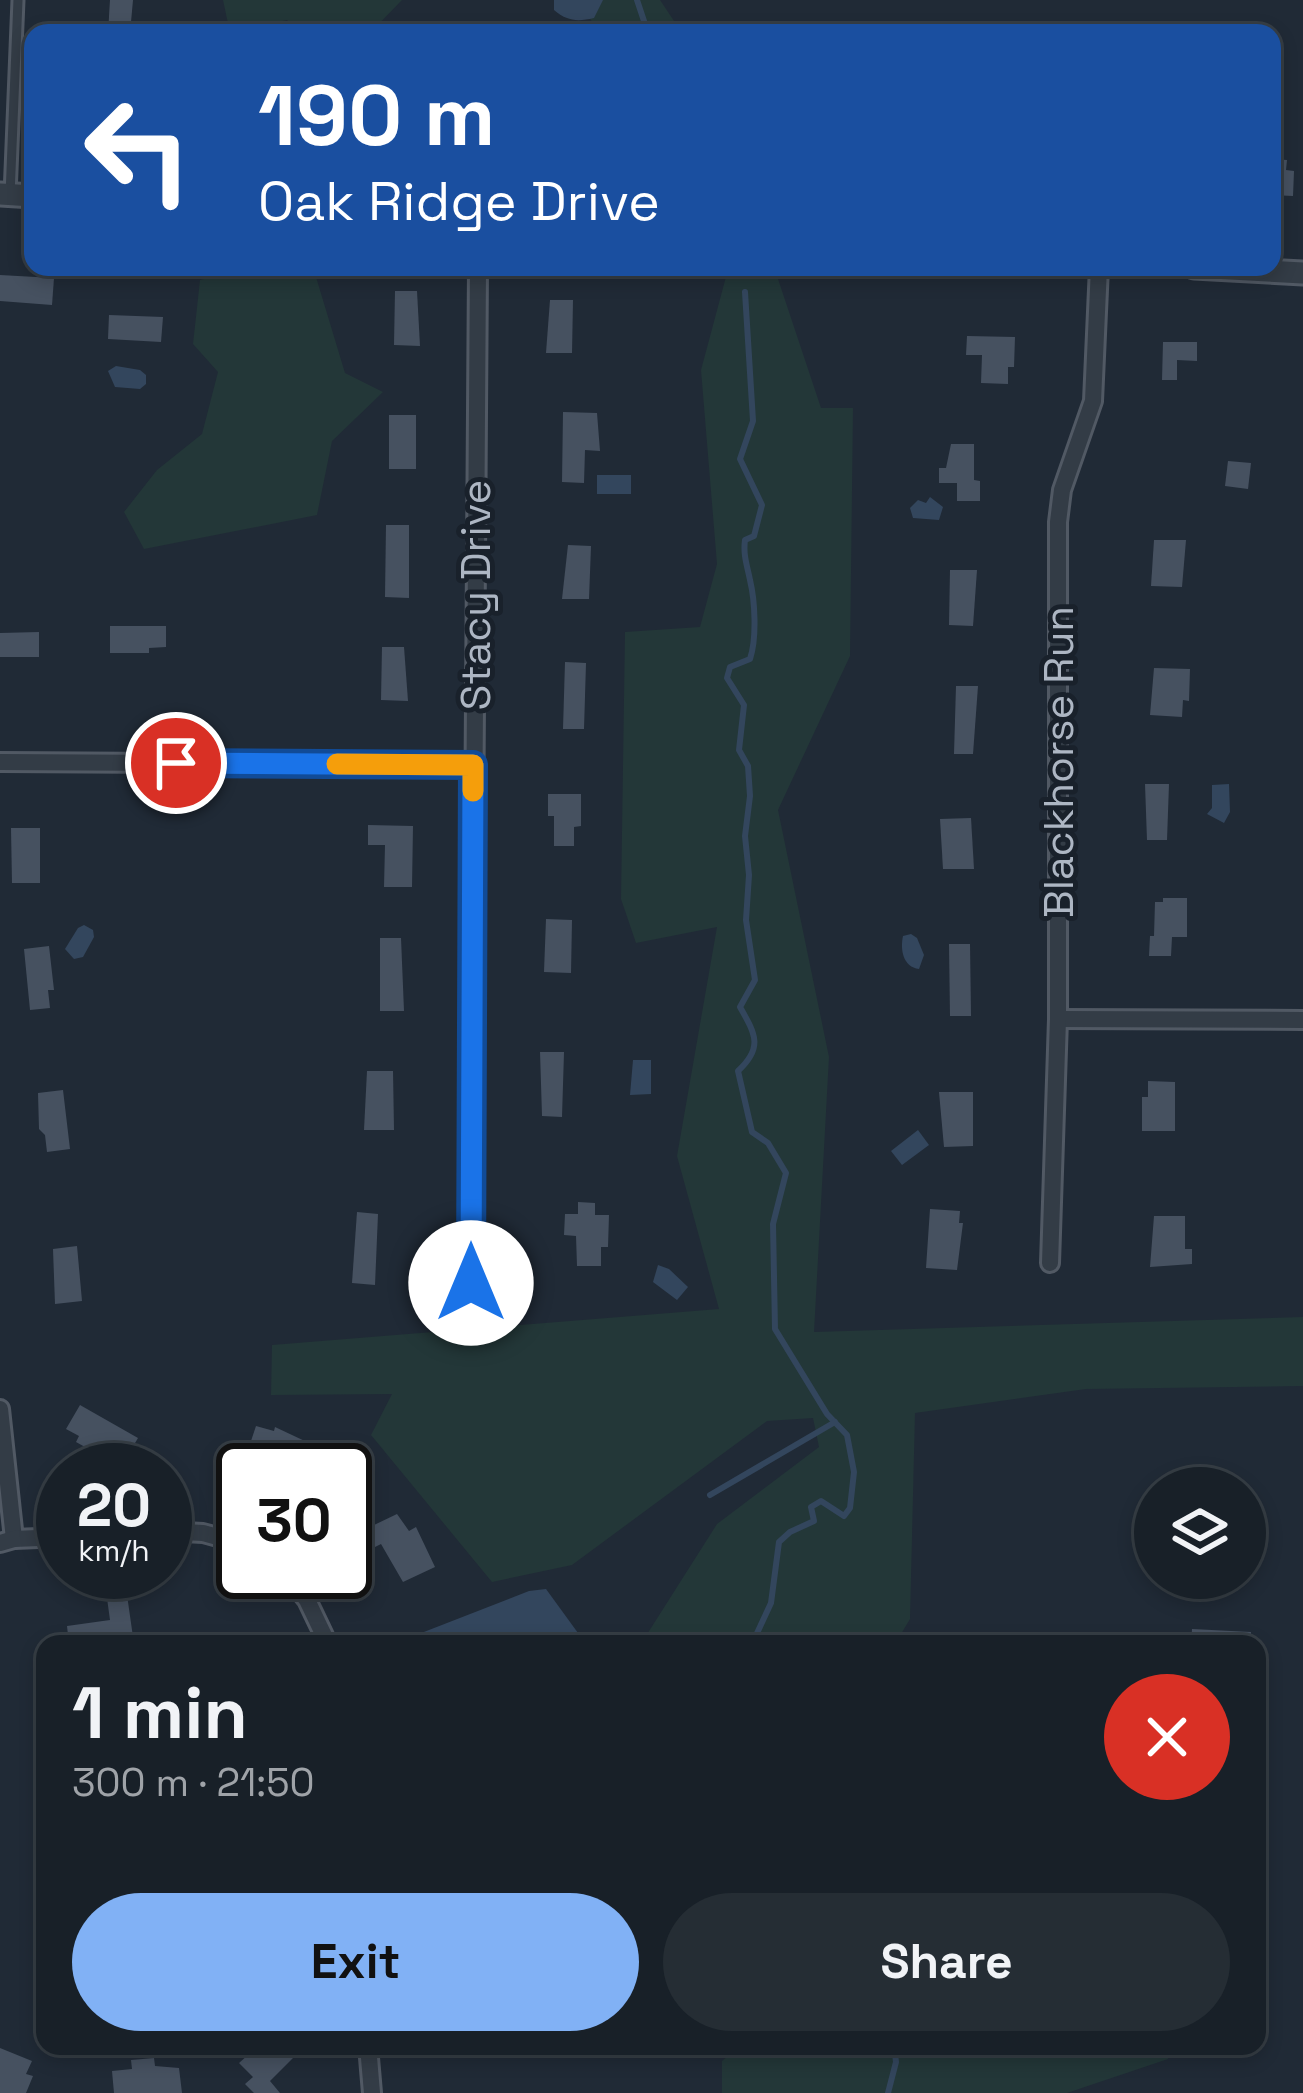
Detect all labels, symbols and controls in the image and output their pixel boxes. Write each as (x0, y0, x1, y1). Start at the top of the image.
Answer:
text: 190 m (258, 62, 495, 170)
icon: left (60, 72, 216, 228)
text: Oak Ridge Drive (258, 167, 660, 236)
street label: Stacy Drive (449, 480, 502, 710)
street label: Blackhorse Run (1032, 606, 1085, 918)
pin (125, 712, 227, 814)
icon: arrive (143, 730, 209, 796)
position arrow (408, 1220, 534, 1346)
speed limit sign: 30 (216, 1443, 372, 1599)
text: 20 (77, 1467, 151, 1544)
map controls (1134, 1467, 1266, 1599)
button: layers (1134, 1467, 1266, 1599)
text: km/h (78, 1531, 150, 1570)
text: 1 min (72, 1667, 248, 1759)
button: close (1104, 1674, 1230, 1800)
text: 300 m · 21:50 (72, 1758, 315, 1807)
button: Exit (72, 1893, 639, 2031)
button: Share (663, 1893, 1230, 2031)

